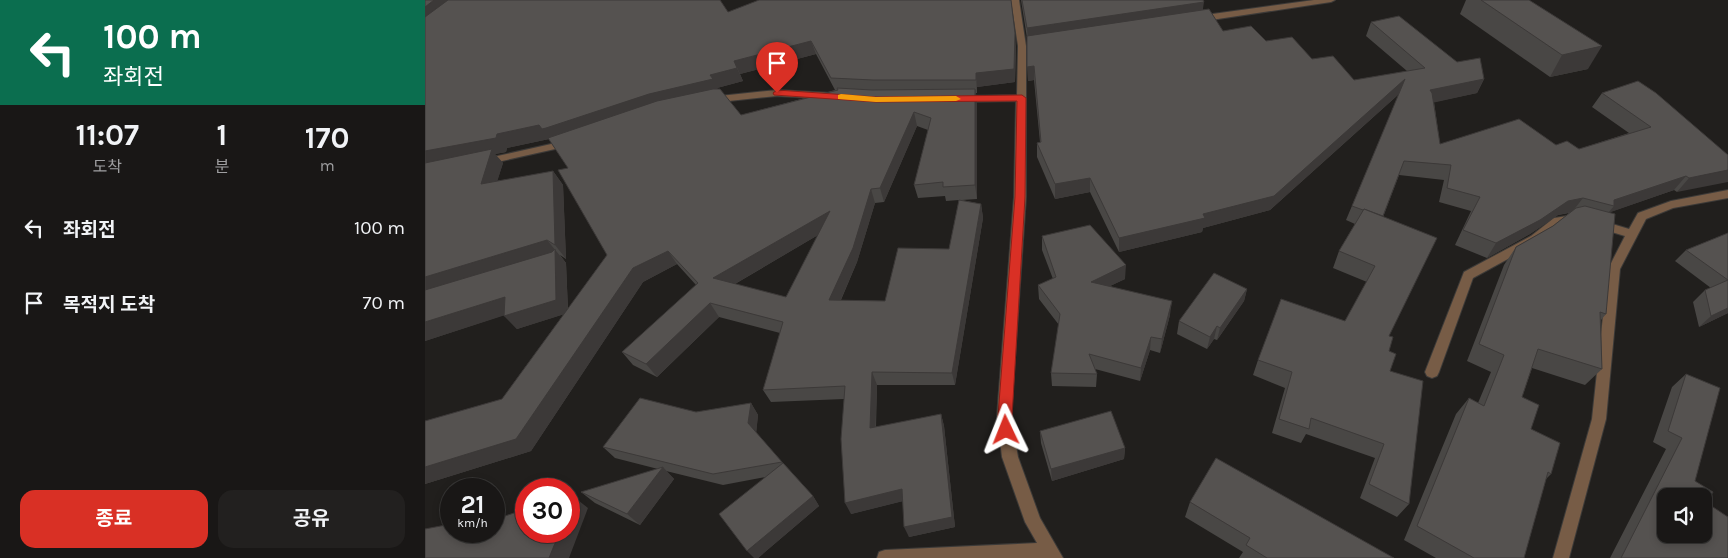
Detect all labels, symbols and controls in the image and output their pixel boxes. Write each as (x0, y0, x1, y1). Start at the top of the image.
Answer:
text: 100 m (103, 16, 202, 57)
icon: left (20, 20, 85, 85)
pin (756, 42, 798, 93)
icon: arrive (763, 49, 791, 77)
text: 좌회전 (103, 64, 164, 90)
text: 11:07 (76, 117, 139, 153)
text: 1 (217, 117, 227, 153)
text: 170 (305, 120, 349, 156)
text: m (320, 156, 335, 175)
text: 도착 (93, 157, 122, 176)
text: 분 (215, 157, 229, 176)
icon: left (20, 214, 48, 242)
text: 100 m (354, 217, 405, 239)
text: 좌회전 (63, 219, 115, 241)
icon: arrive (20, 289, 48, 317)
text: 70 m (363, 292, 405, 314)
text: 목적지 도착 (63, 294, 155, 316)
position arrow (979, 403, 1031, 455)
speed limit sign: 30 (515, 478, 580, 543)
map controls (1657, 488, 1712, 543)
button: sound (1657, 488, 1712, 543)
button: 종료 (20, 490, 208, 548)
button: 공유 (218, 490, 405, 548)
text: 21 (460, 490, 485, 519)
text: km/h (457, 516, 488, 530)

